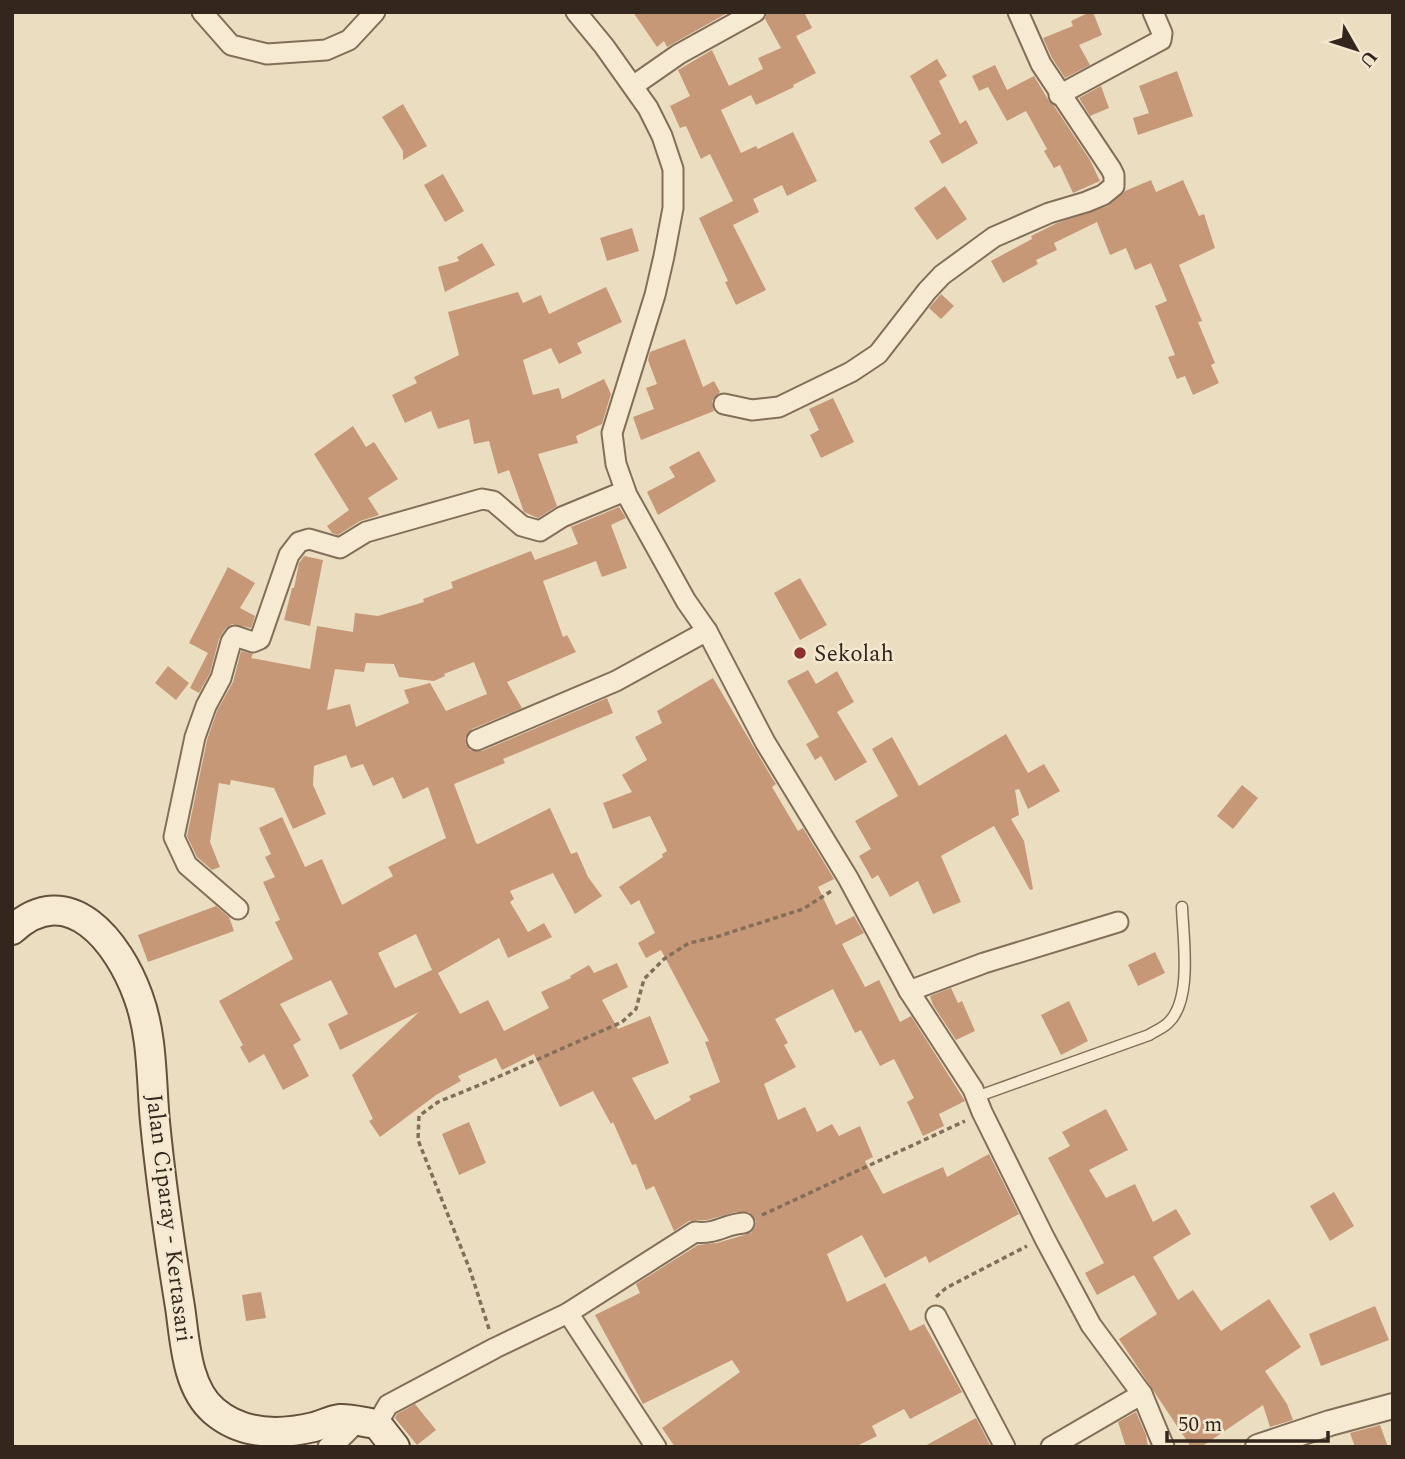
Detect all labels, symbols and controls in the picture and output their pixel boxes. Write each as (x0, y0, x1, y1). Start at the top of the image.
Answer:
north arrow (1321, 14, 1391, 84)
text: U (1352, 43, 1384, 74)
place label: Sekolah (814, 637, 894, 672)
marker: Sekolah (792, 645, 808, 661)
street label: Jalan Ciparay - Kertasari (136, 1092, 201, 1344)
scale bar (1167, 1400, 1328, 1444)
text: 50 m (1178, 1409, 1222, 1441)

